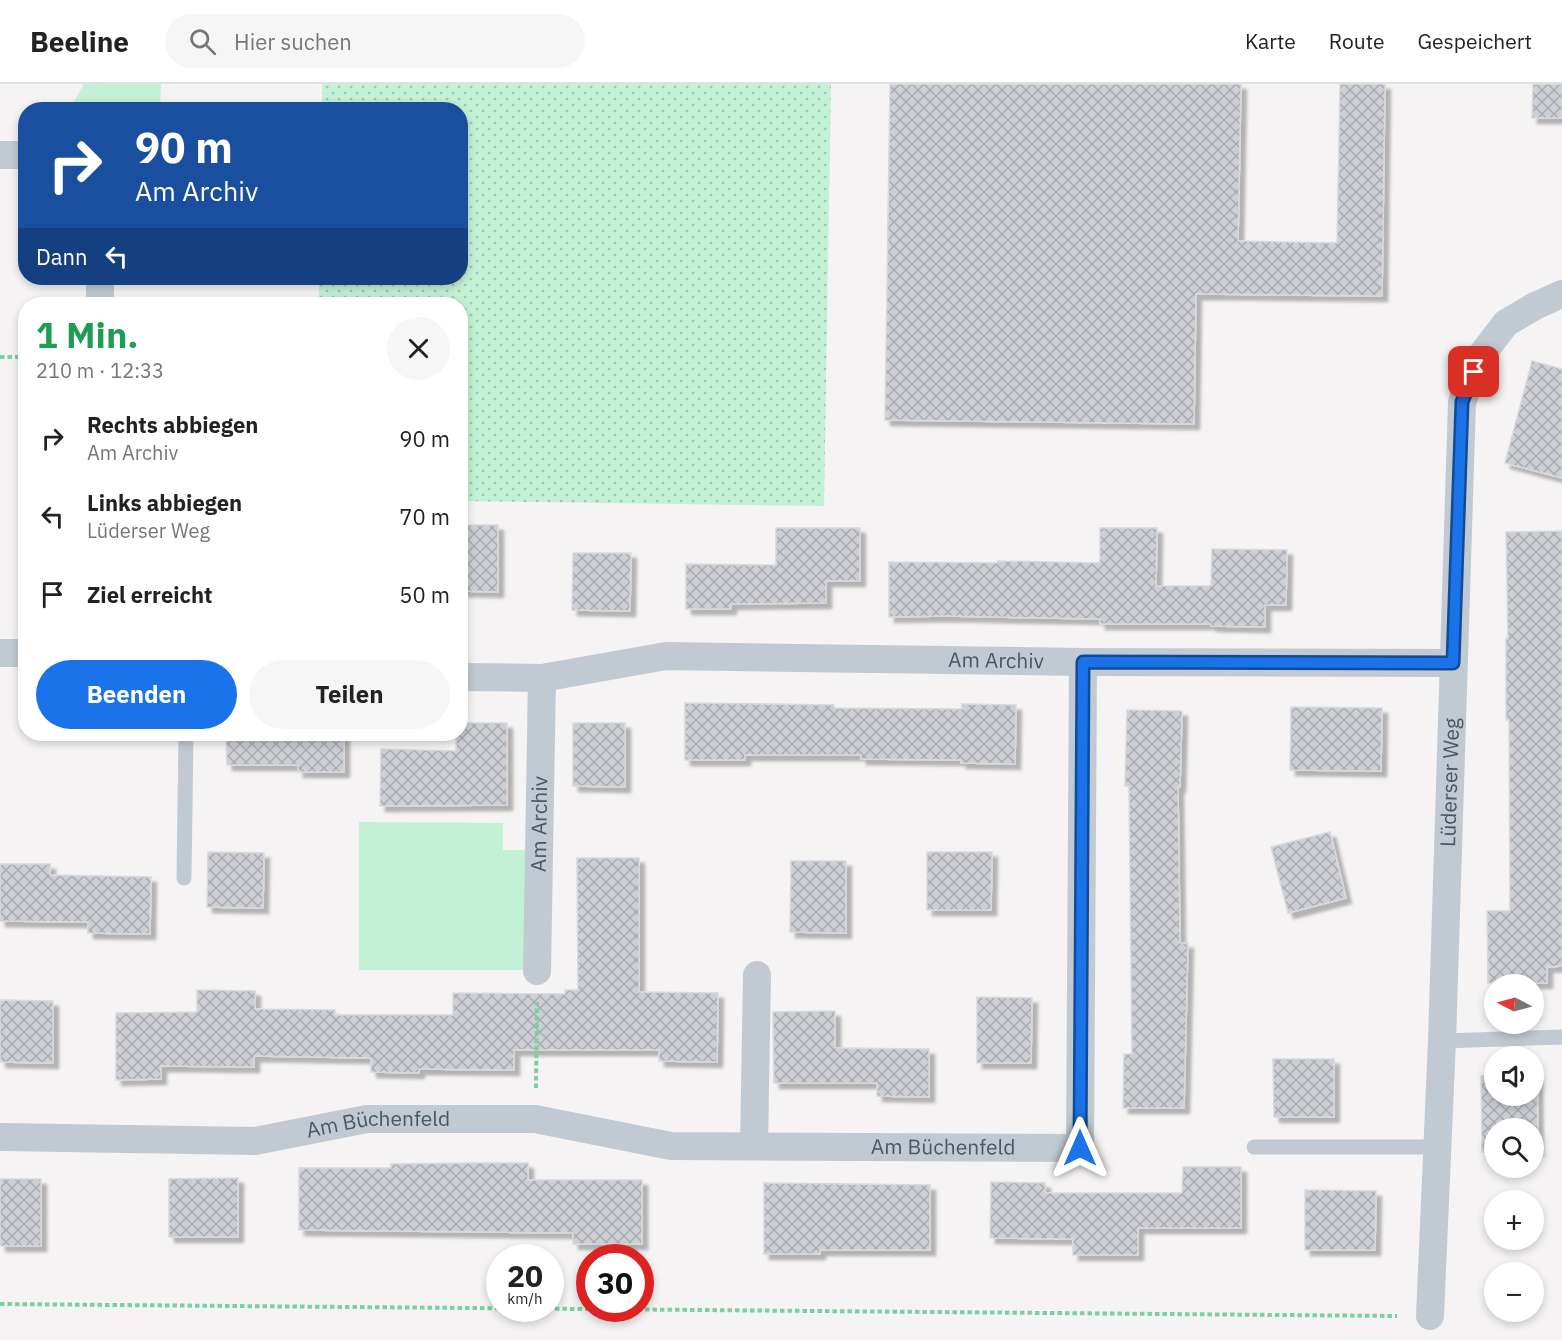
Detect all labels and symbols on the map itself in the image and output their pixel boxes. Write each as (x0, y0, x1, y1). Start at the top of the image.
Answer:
pin (1448, 346, 1499, 397)
street label: Am Archiv (948, 645, 1044, 674)
street label: Lüderser Weg (1433, 717, 1465, 847)
street label: Am Archiv (524, 776, 553, 872)
north arrow (1484, 974, 1544, 1034)
street label: Am Büchenfeld (304, 1104, 450, 1144)
position arrow (1048, 1116, 1112, 1180)
street label: Am Büchenfeld (871, 1132, 1016, 1161)
speed limit sign: 30 (576, 1244, 654, 1322)

